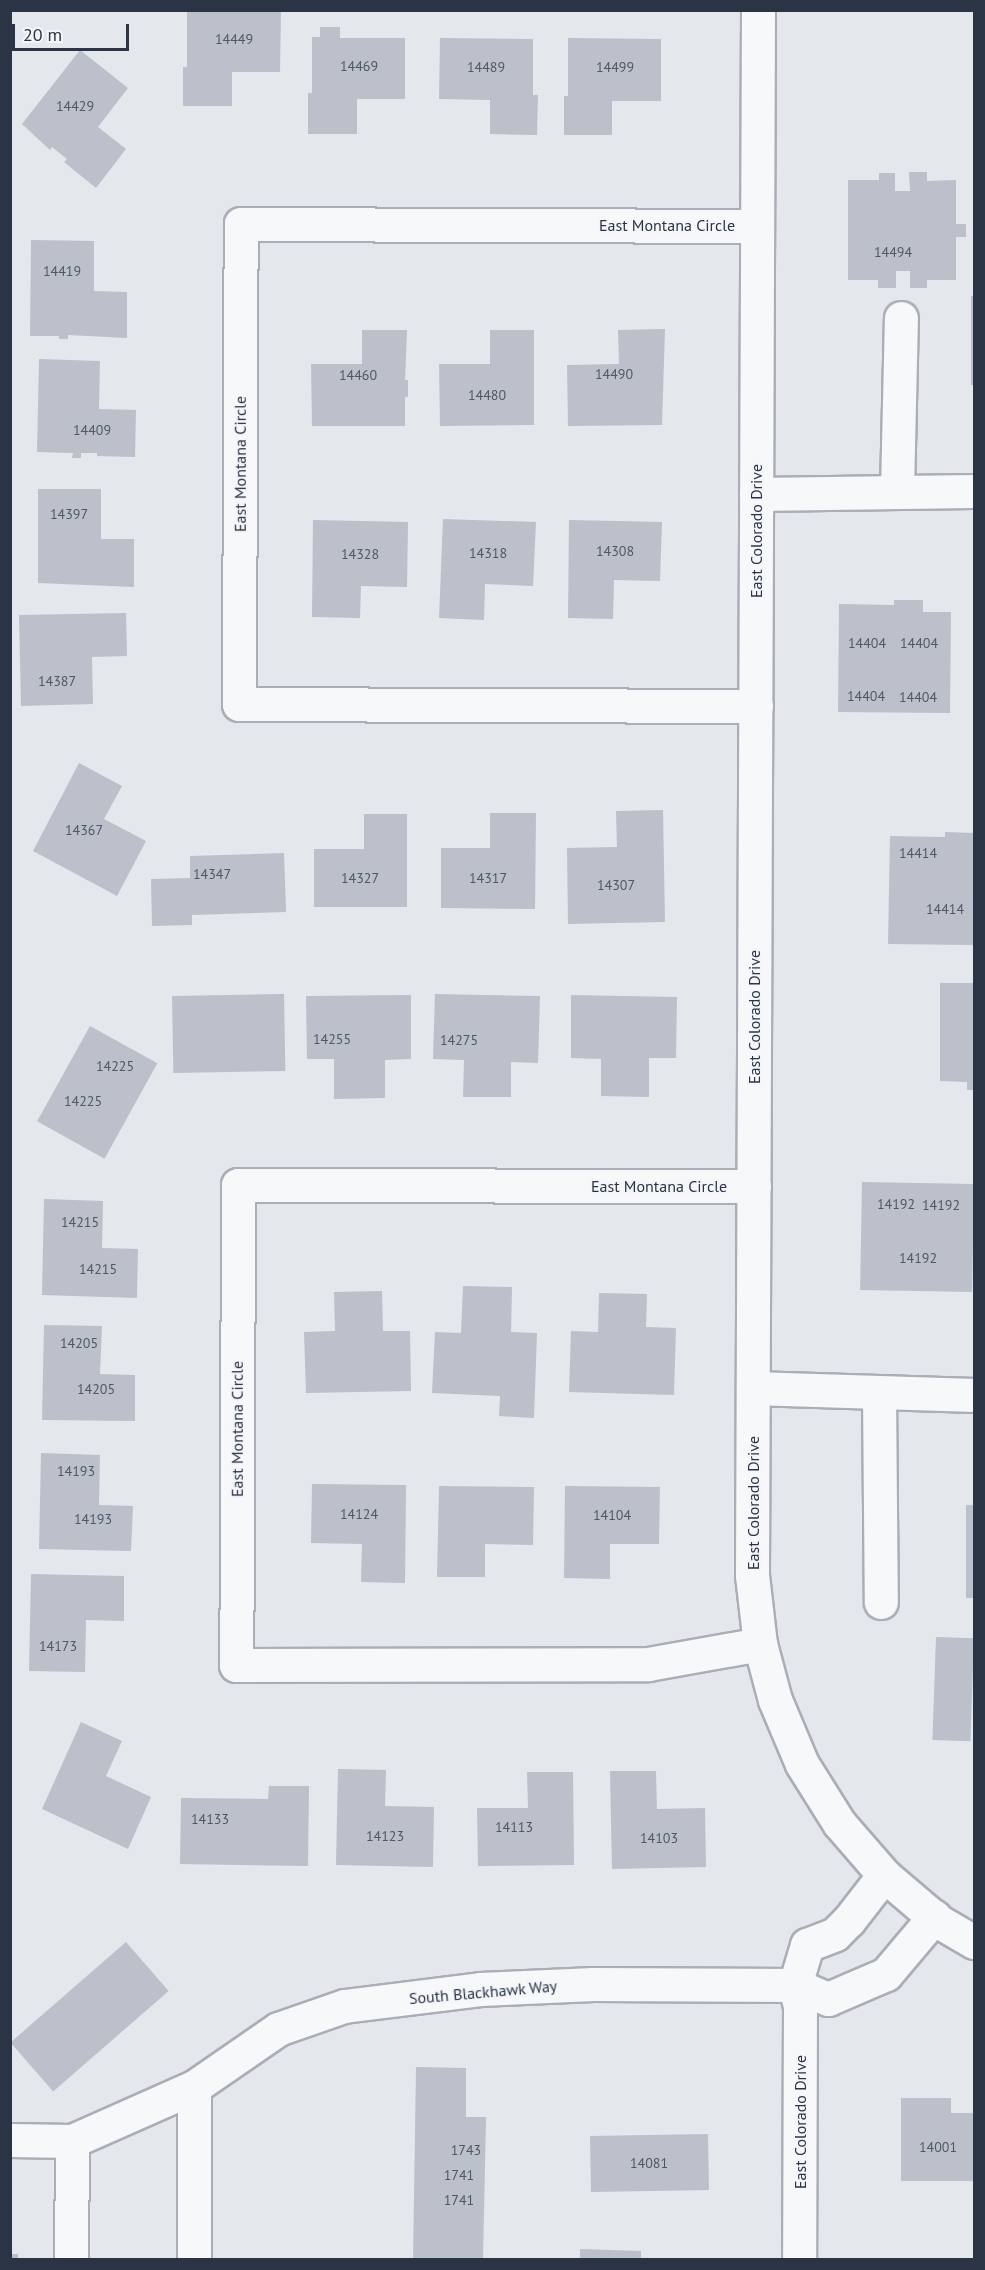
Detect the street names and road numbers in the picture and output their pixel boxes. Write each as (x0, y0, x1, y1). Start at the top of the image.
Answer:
street label: East Montana Circle (599, 215, 735, 235)
street label: East Montana Circle (230, 396, 250, 532)
street label: East Colorado Drive (746, 464, 766, 598)
street label: East Colorado Drive (744, 950, 764, 1084)
street label: East Montana Circle (591, 1176, 727, 1196)
street label: East Montana Circle (227, 1361, 247, 1497)
street label: East Colorado Drive (743, 1436, 763, 1570)
street label: South Blackhawk Way (408, 1976, 558, 2008)
street label: East Colorado Drive (790, 2055, 810, 2189)

